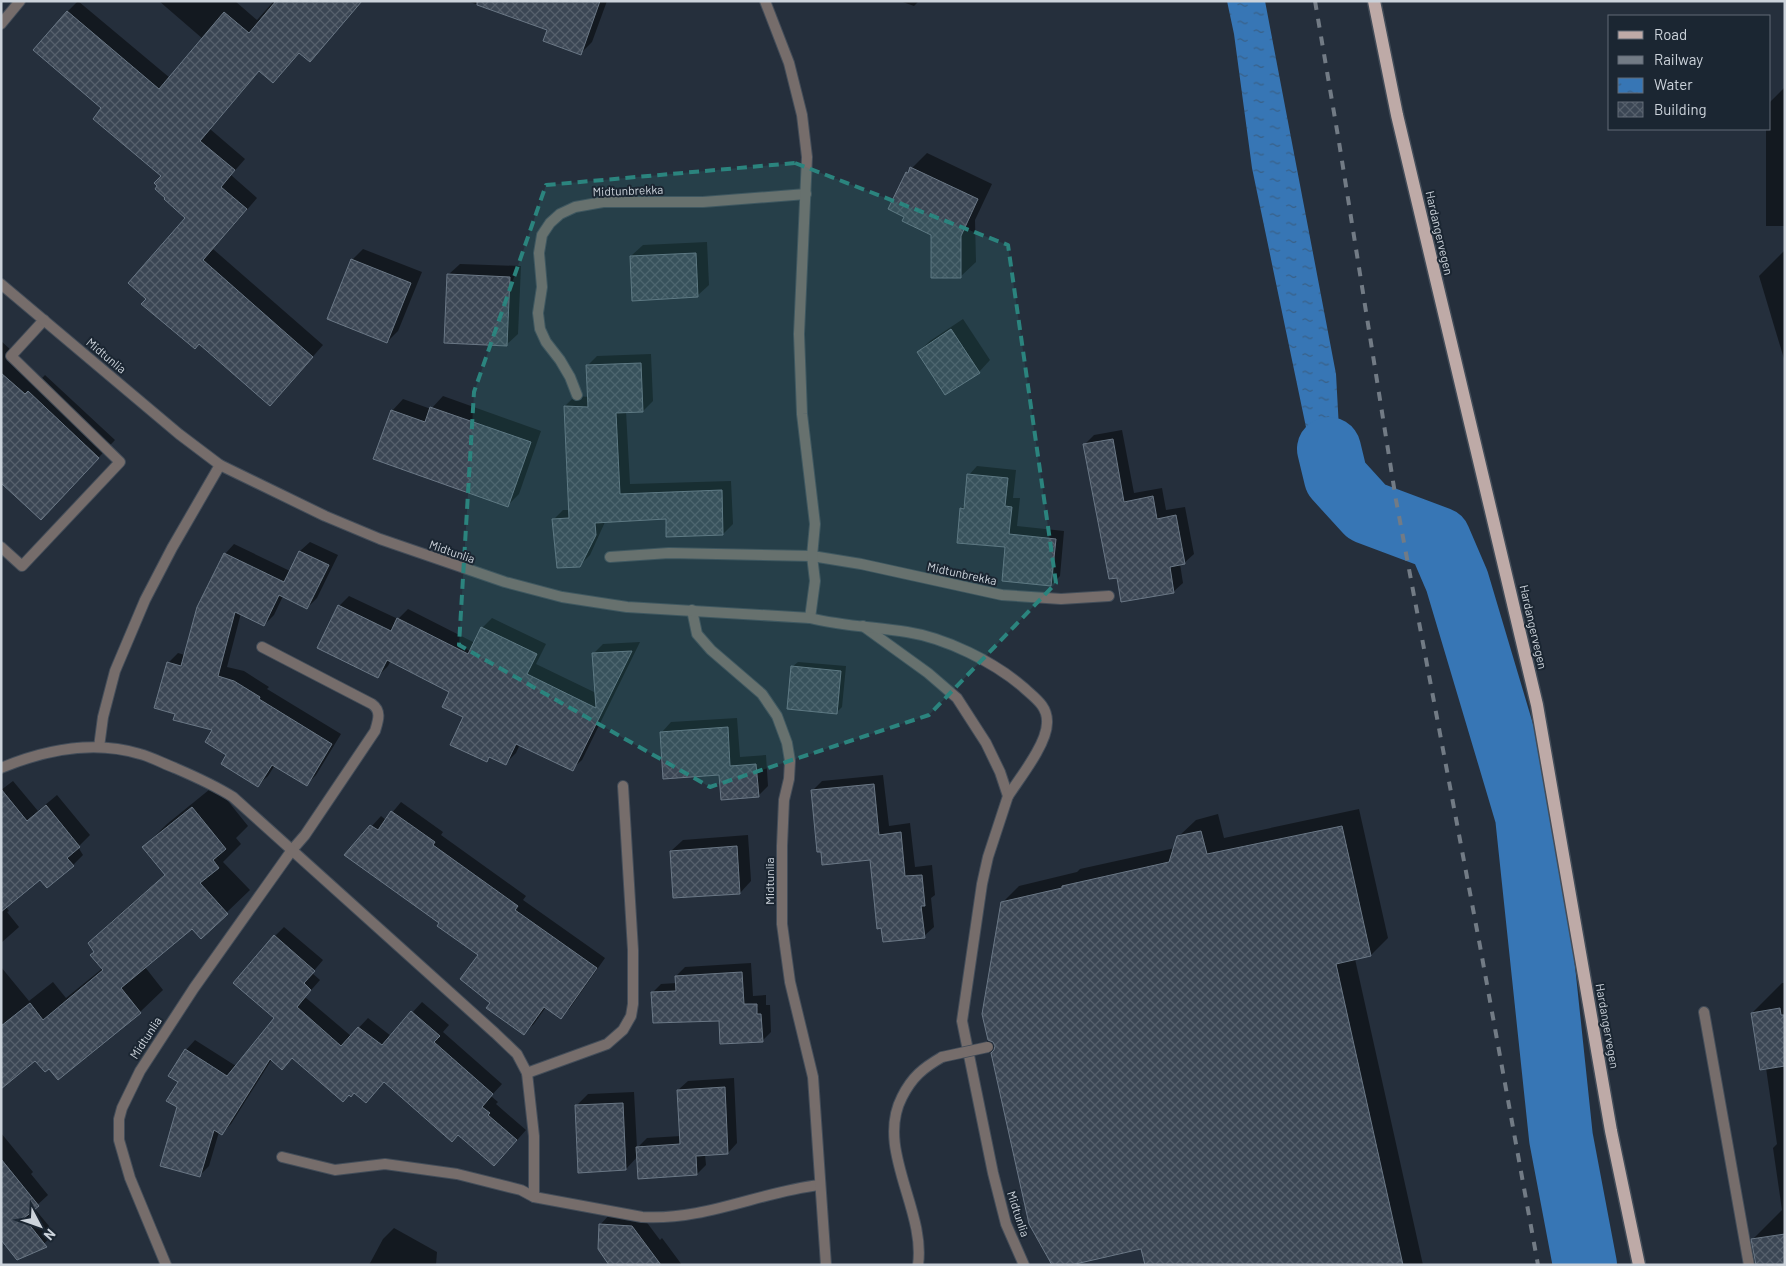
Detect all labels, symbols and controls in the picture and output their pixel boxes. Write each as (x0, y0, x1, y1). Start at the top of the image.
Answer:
legend (1608, 15, 1771, 130)
text: Road (1654, 25, 1687, 43)
text: Railway (1654, 50, 1703, 68)
text: Water (1654, 75, 1693, 93)
text: Building (1654, 100, 1707, 118)
street label: Midtunbrekka (592, 182, 664, 198)
street label: Hardangervegen (1423, 189, 1456, 276)
street label: Midtunlia (84, 335, 129, 376)
street label: Midtunlia (428, 537, 477, 565)
street label: Midtunbrekka (926, 559, 998, 587)
street label: Hardangervegen (1517, 583, 1550, 670)
street label: Midtunlia (762, 857, 776, 905)
street label: Hardangervegen (1594, 982, 1622, 1069)
street label: Midtunlia (126, 1014, 164, 1061)
street label: Midtunlia (1005, 1189, 1033, 1238)
north arrow (15, 1201, 65, 1251)
text: N (41, 1226, 60, 1244)

